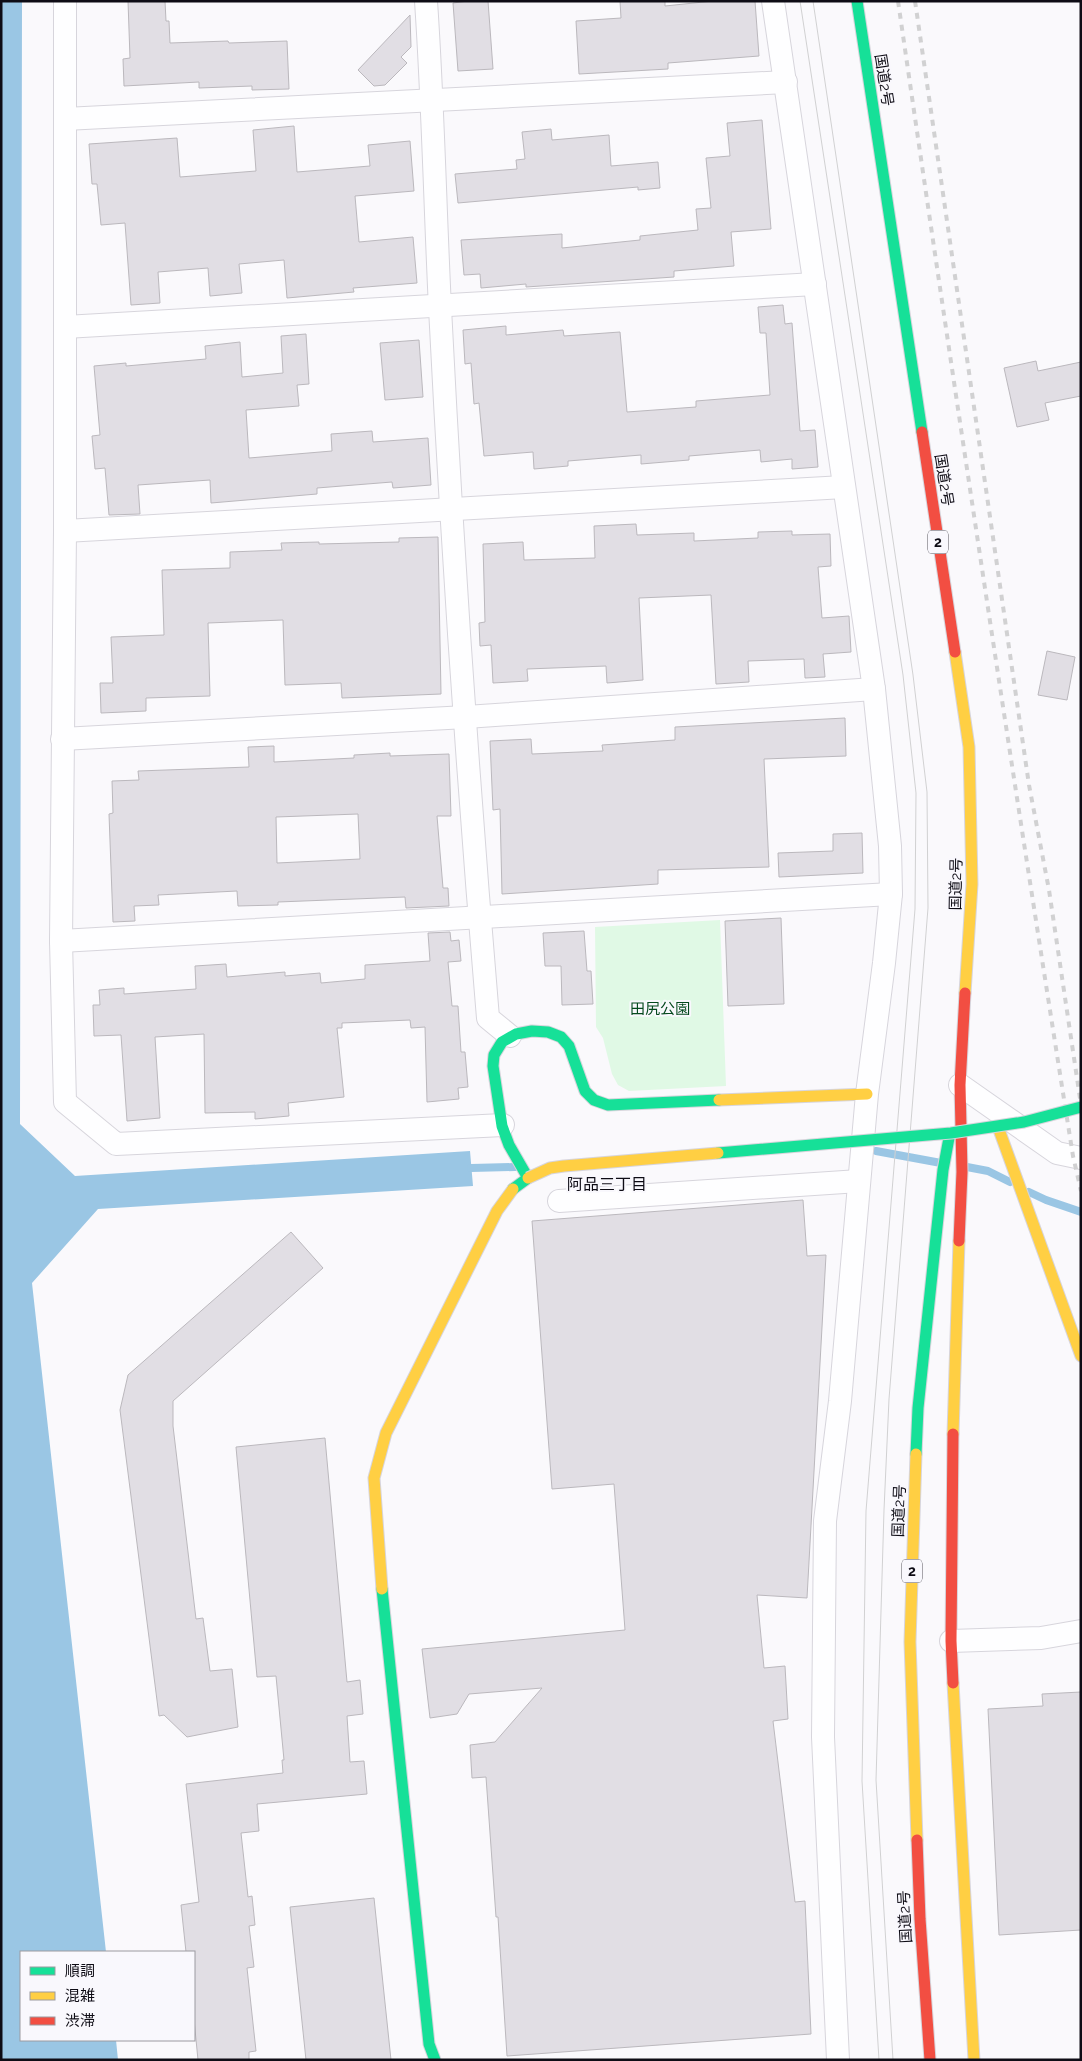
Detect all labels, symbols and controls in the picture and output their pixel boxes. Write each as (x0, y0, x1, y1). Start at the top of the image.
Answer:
street label: 国道2号 (871, 53, 897, 107)
street label: 国道2号 (931, 453, 957, 507)
road number: 2 (928, 530, 948, 554)
street label: 国道2号 (947, 857, 965, 911)
park label: 田尻公園 (630, 1000, 690, 1018)
district label: 阿品三丁目 (567, 1175, 647, 1194)
street label: 国道2号 (889, 1484, 909, 1538)
road number: 2 (902, 1560, 922, 1582)
street label: 国道2号 (895, 1890, 915, 1944)
legend (20, 1951, 195, 2041)
text: 順調 (65, 1962, 95, 1980)
text: 混雑 (65, 1987, 95, 2005)
text: 渋滞 (65, 2012, 95, 2030)

